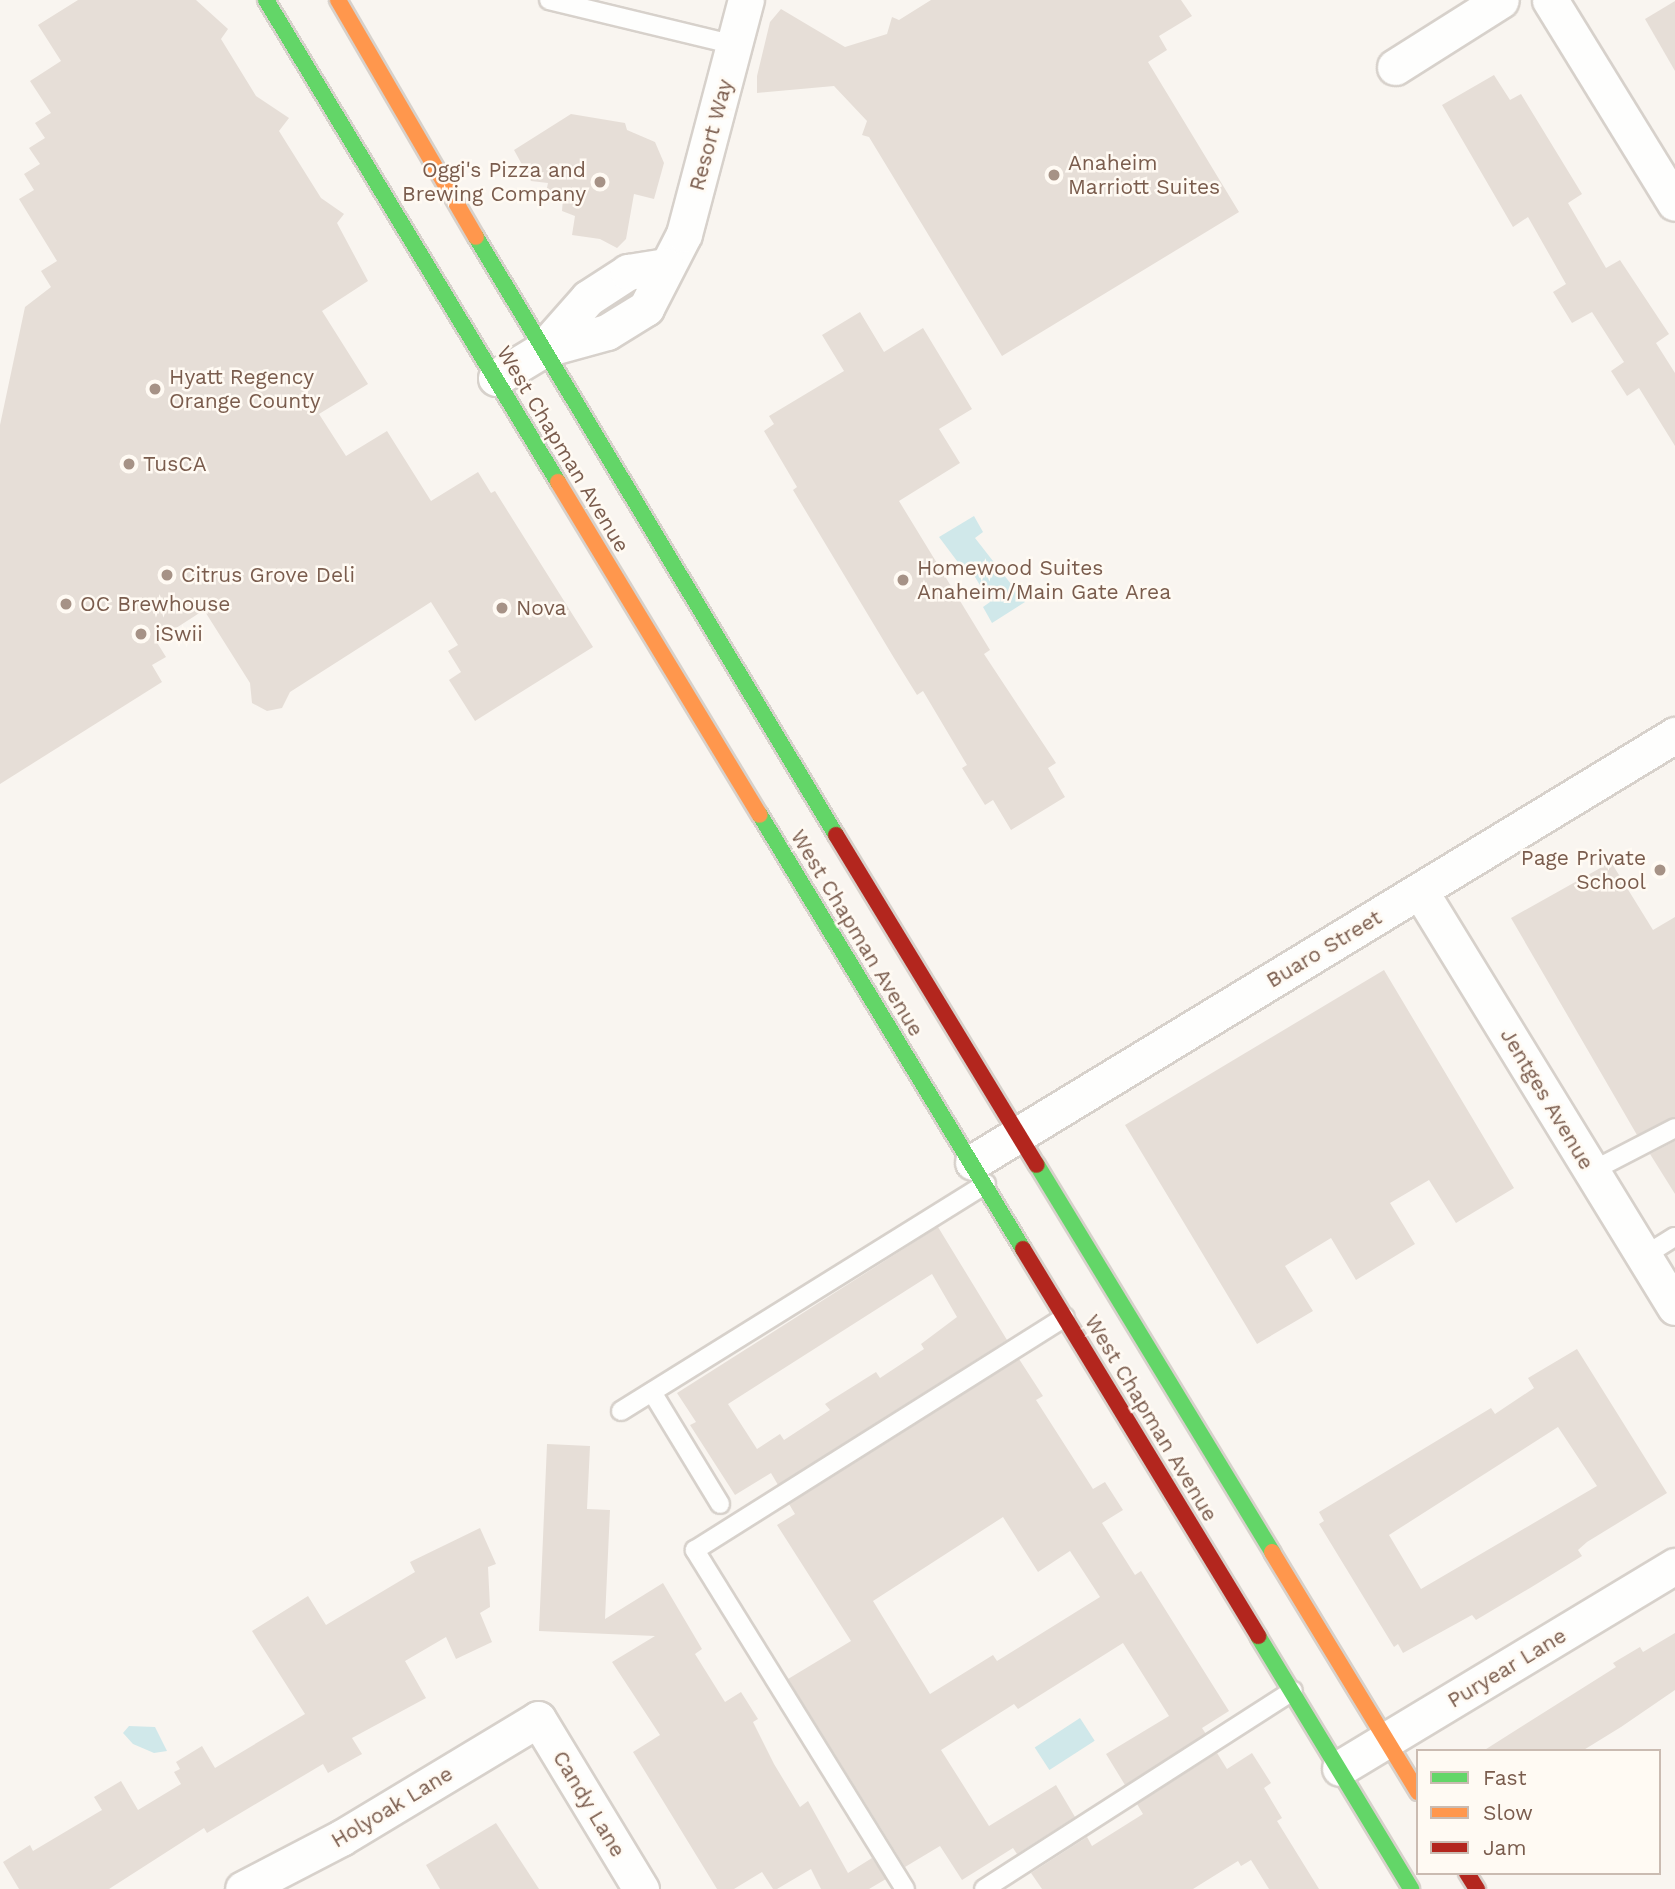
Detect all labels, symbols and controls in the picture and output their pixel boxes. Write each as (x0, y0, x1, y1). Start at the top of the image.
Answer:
street label: Resort Way (684, 76, 738, 194)
place label: Anaheim Marriott Suites (1068, 150, 1220, 200)
place label: Oggi's Pizza and Brewing Company (402, 157, 586, 207)
marker: Anaheim Marriott Suites (1046, 167, 1062, 183)
marker: Oggi's Pizza and Brewing Company (592, 174, 608, 190)
street label: West Chapman Avenue (491, 341, 635, 557)
place label: Hyatt Regency Orange County (169, 364, 321, 414)
marker: Hyatt Regency Orange County (147, 381, 163, 397)
place label: TusCA (143, 451, 207, 477)
marker: TusCA (121, 456, 137, 472)
place label: Homewood Suites Anaheim/Main Gate Area (917, 555, 1172, 605)
place label: Citrus Grove Deli (181, 562, 355, 588)
marker: Citrus Grove Deli (159, 567, 175, 583)
marker: Homewood Suites Anaheim/Main Gate Area (895, 572, 911, 588)
place label: OC Brewhouse (80, 591, 230, 617)
place label: Nova (516, 595, 566, 621)
marker: OC Brewhouse (58, 596, 74, 612)
marker: Nova (494, 600, 510, 616)
place label: iSwii (155, 621, 203, 647)
marker: iSwii (133, 626, 149, 642)
street label: West Chapman Avenue (785, 825, 929, 1041)
place label: Page Private School (1521, 845, 1646, 895)
marker: Page Private School (1652, 862, 1668, 878)
street label: Buaro Street (1262, 905, 1386, 993)
street label: Jentges Avenue (1495, 1023, 1599, 1175)
street label: West Chapman Avenue (1079, 1310, 1223, 1526)
street label: Puryear Lane (1443, 1623, 1571, 1713)
street label: Candy Lane (547, 1746, 631, 1862)
legend (1416, 1749, 1661, 1875)
street label: Holyoak Lane (326, 1761, 458, 1853)
text: Fast (1483, 1765, 1527, 1790)
text: Slow (1483, 1800, 1533, 1825)
text: Jam (1483, 1835, 1526, 1860)

